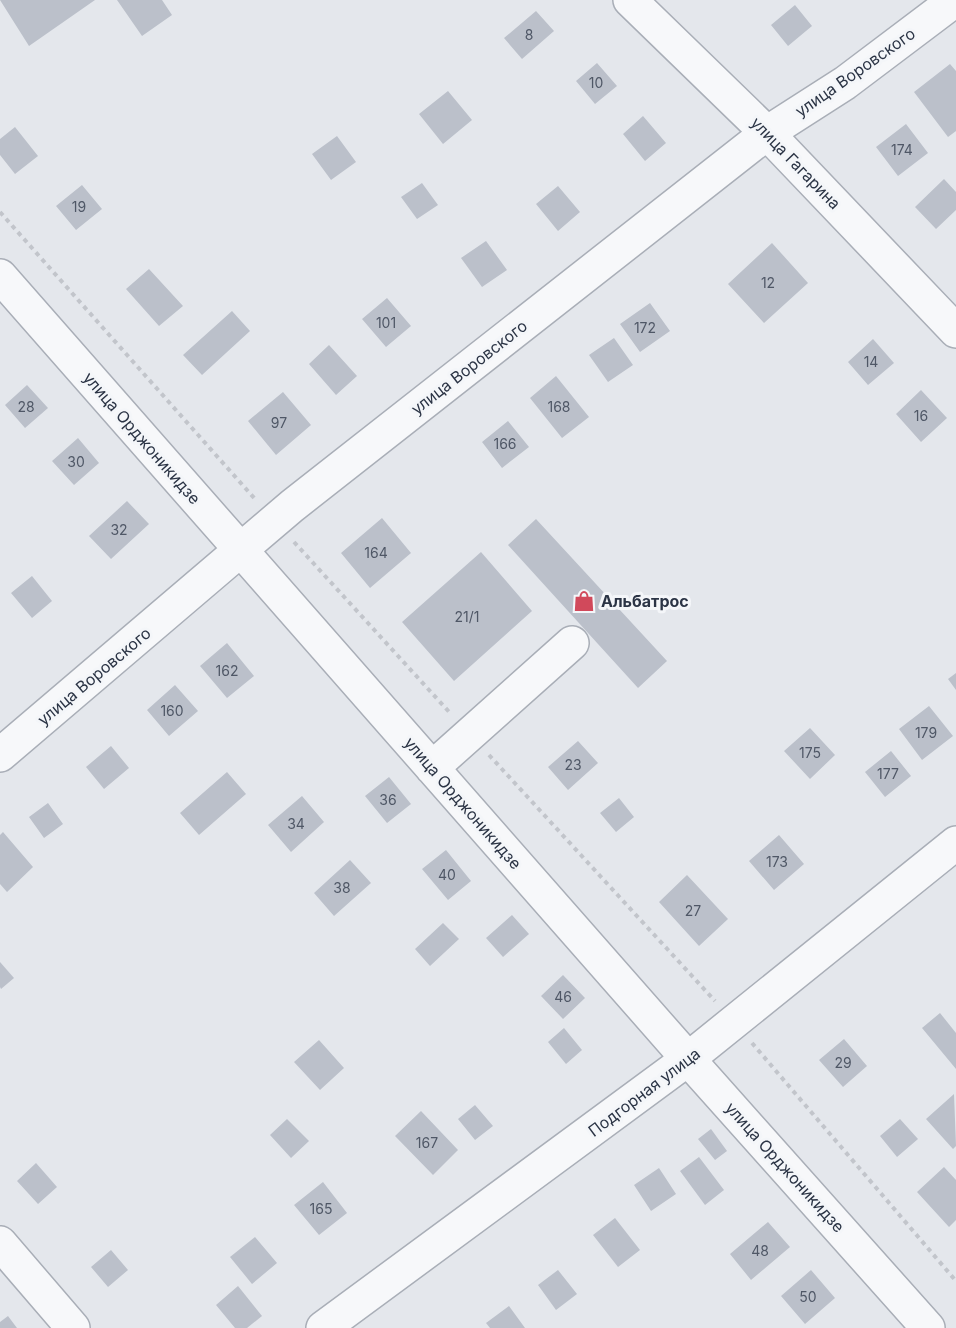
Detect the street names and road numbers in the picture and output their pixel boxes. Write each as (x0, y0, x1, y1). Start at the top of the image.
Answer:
street label: улица Воровского (791, 23, 919, 121)
street label: улица Гагарина (747, 113, 845, 213)
street label: улица Воровского (407, 315, 531, 419)
street label: улица Орджоникидзе (79, 368, 205, 508)
street label: улица Воровского (33, 623, 155, 729)
street label: улица Орджоникидзе (400, 733, 526, 873)
street label: Подгорная улица (584, 1043, 704, 1141)
street label: улица Орджоникидзе (721, 1098, 849, 1236)

